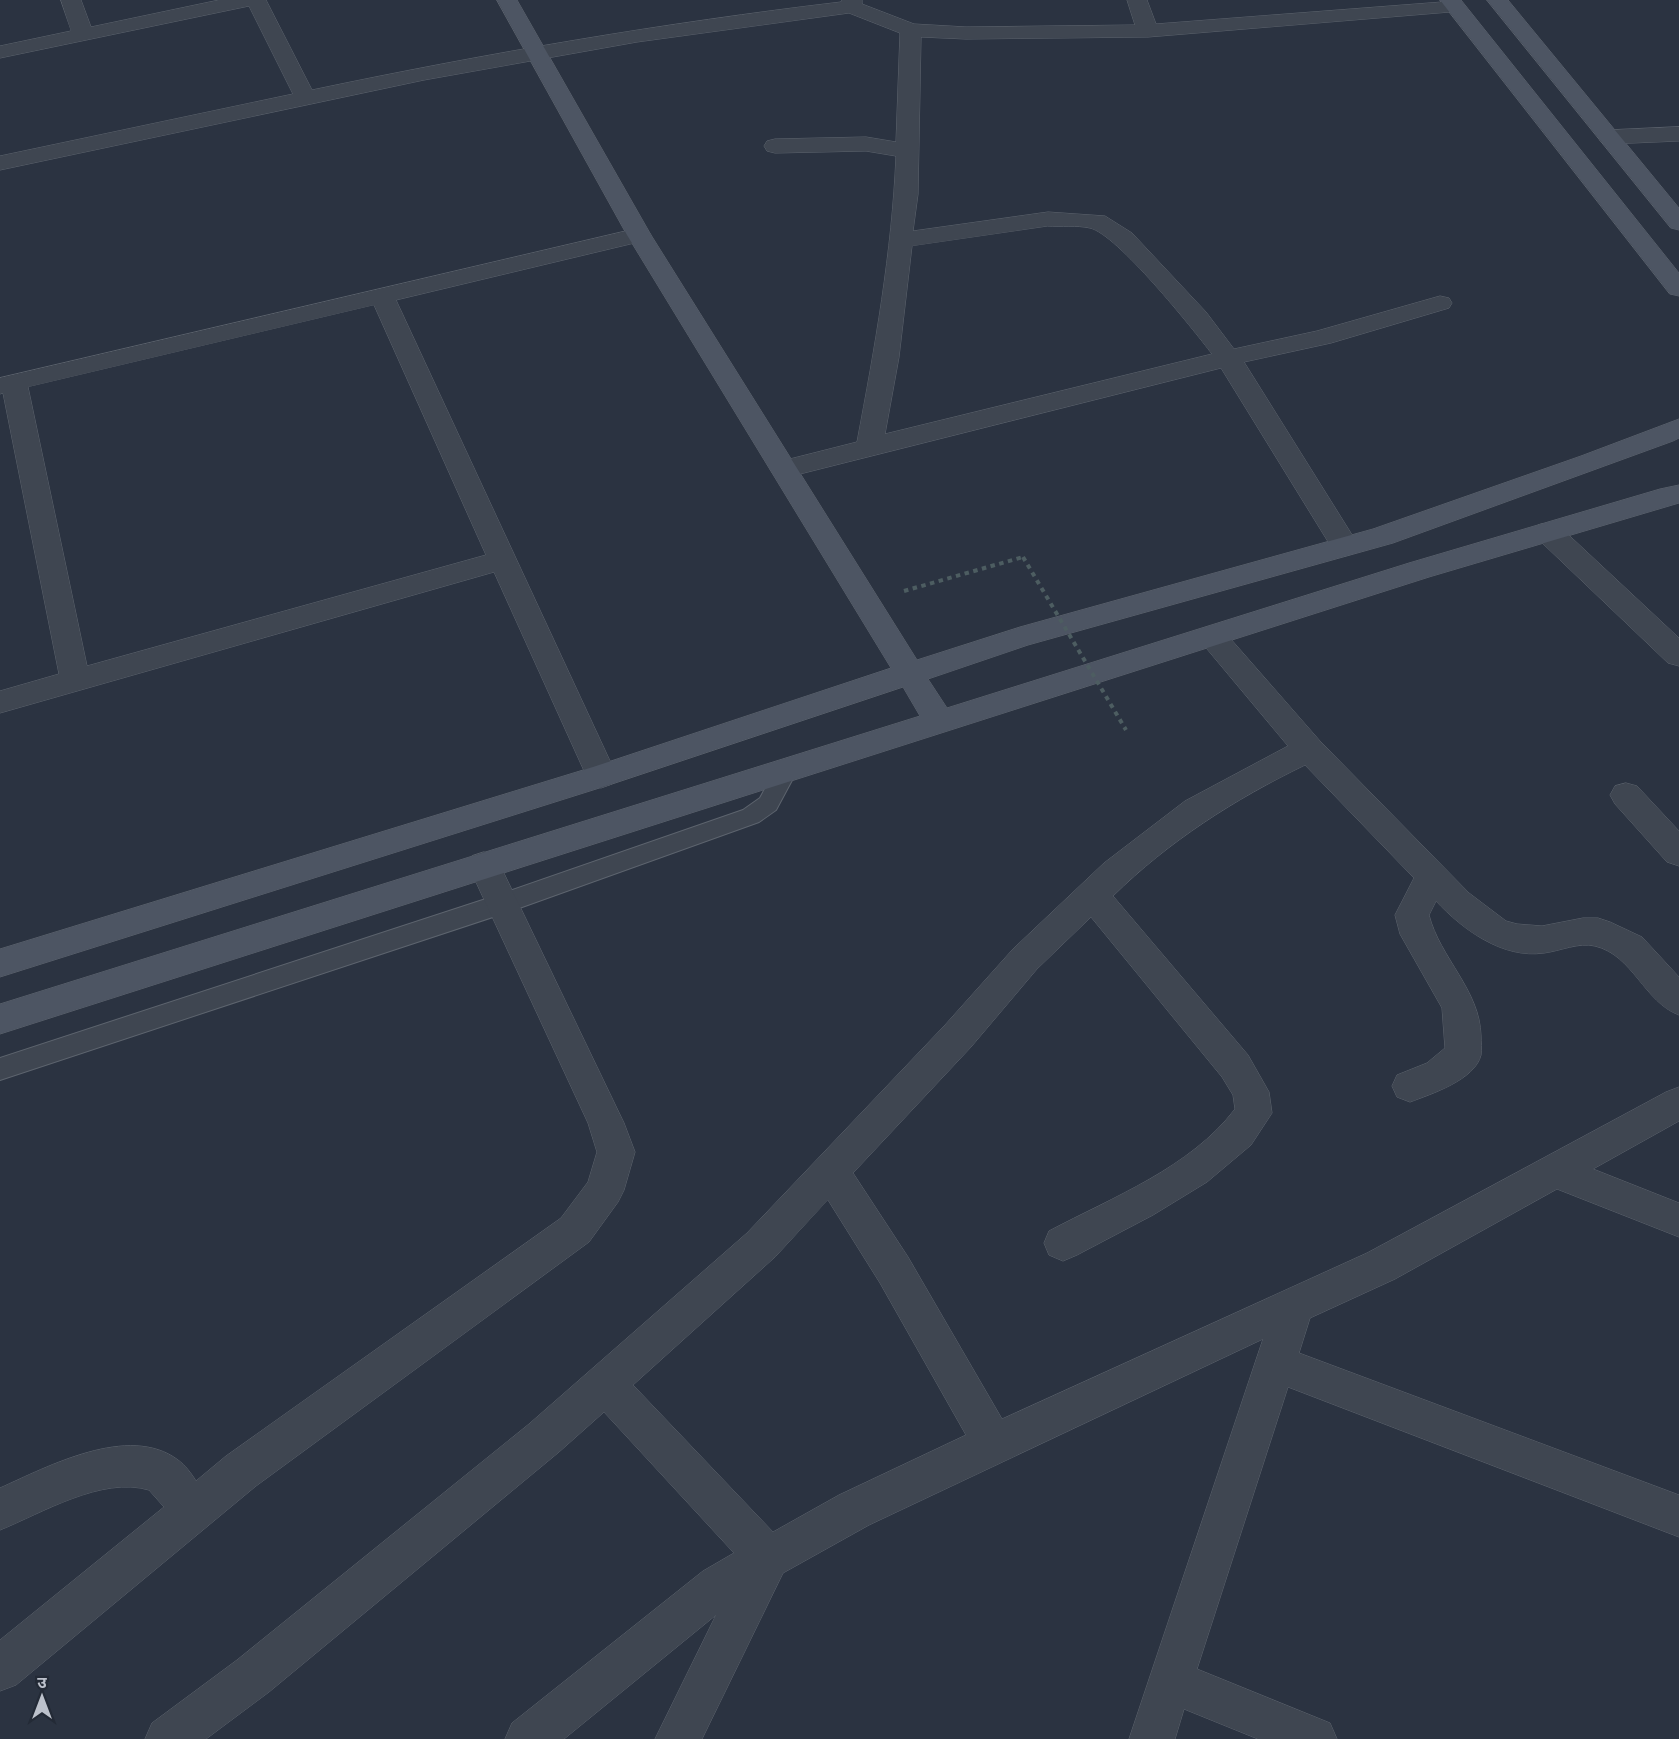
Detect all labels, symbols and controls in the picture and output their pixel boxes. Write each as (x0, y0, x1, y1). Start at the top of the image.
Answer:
north arrow (12, 1667, 72, 1727)
text: उ (37, 1672, 47, 1691)

